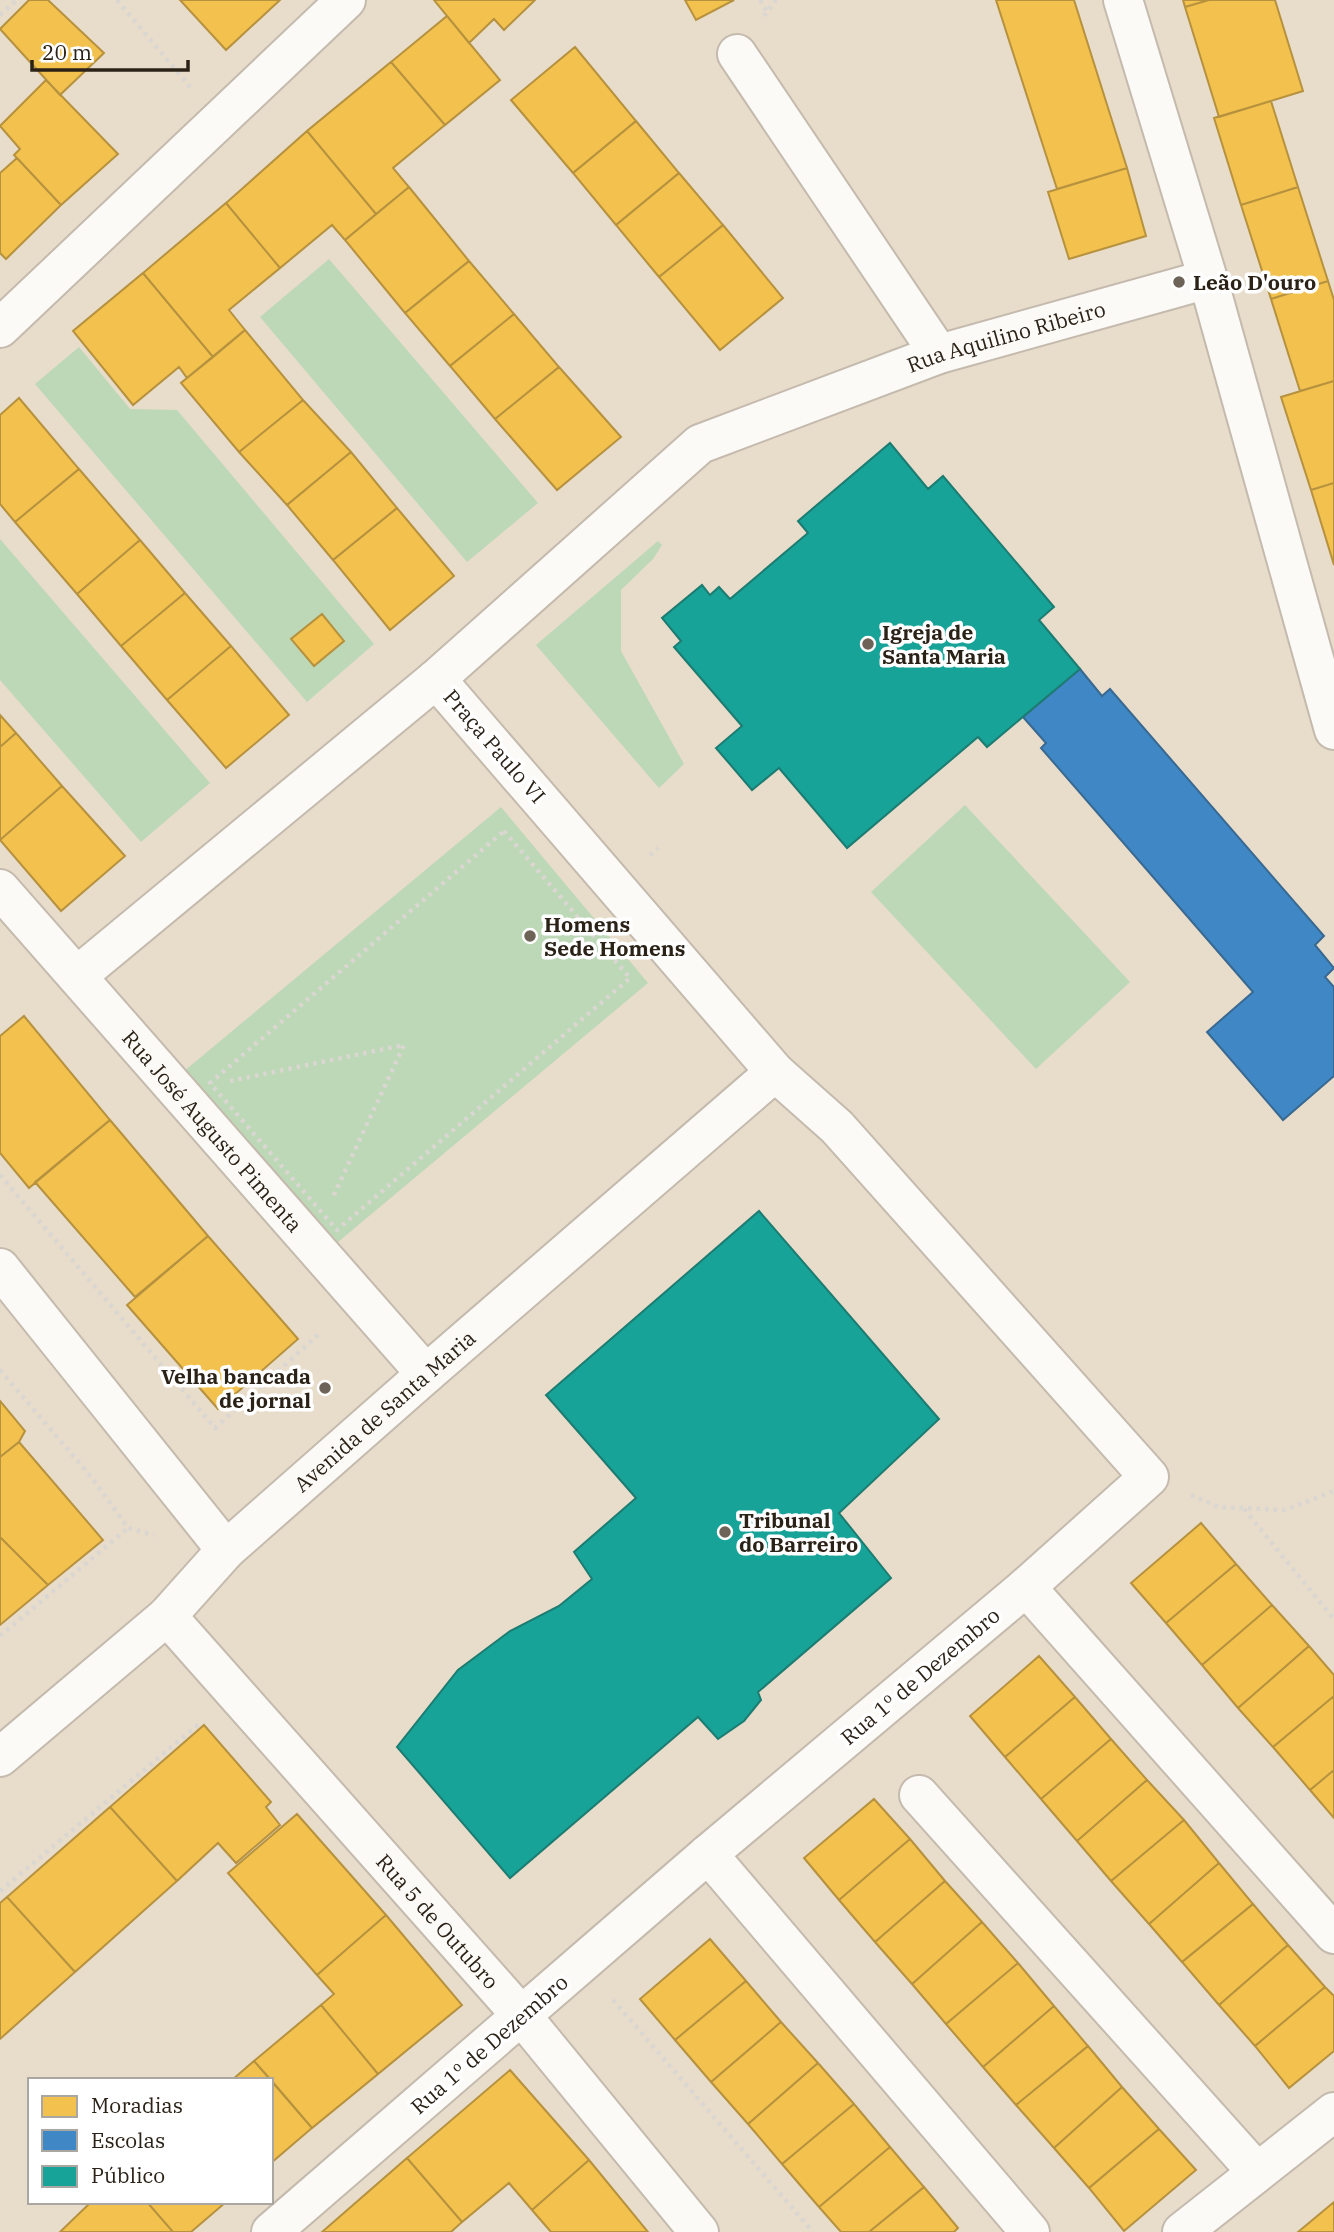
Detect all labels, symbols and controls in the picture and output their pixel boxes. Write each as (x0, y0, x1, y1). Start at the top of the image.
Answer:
scale bar (32, 28, 187, 72)
text: 20 m (42, 38, 92, 66)
place label: Leão D'ouro (1193, 268, 1316, 296)
marker: Leão D'ouro (1171, 274, 1187, 290)
street label: Rua Aquilino Ribeiro (903, 294, 1108, 379)
place label: Igreja de Santa Maria (882, 618, 1006, 670)
marker: Igreja de Santa Maria (860, 636, 876, 652)
street label: Praça Paulo VI (438, 683, 552, 809)
place label: Homens Sede Homens (544, 910, 685, 962)
marker: Homens Sede Homens (522, 928, 538, 944)
street label: Rua José Augusto Pimenta (116, 1024, 309, 1238)
street label: Avenida de Santa Maria (288, 1324, 481, 1498)
place label: Velha bancada de jornal (161, 1362, 311, 1414)
marker: Velha bancada de jornal (317, 1380, 333, 1396)
place label: Tribunal do Barreiro (739, 1506, 858, 1558)
marker: Tribunal do Barreiro (717, 1524, 733, 1540)
street label: Rua 1º de Dezembro (835, 1601, 1005, 1751)
street label: Rua 5 de Outubro (370, 1848, 505, 1995)
street label: Rua 1º de Dezembro (404, 1968, 574, 2120)
legend (28, 2078, 273, 2204)
text: Moradias (91, 2091, 183, 2119)
text: Escolas (91, 2126, 165, 2154)
text: Público (91, 2161, 165, 2189)

